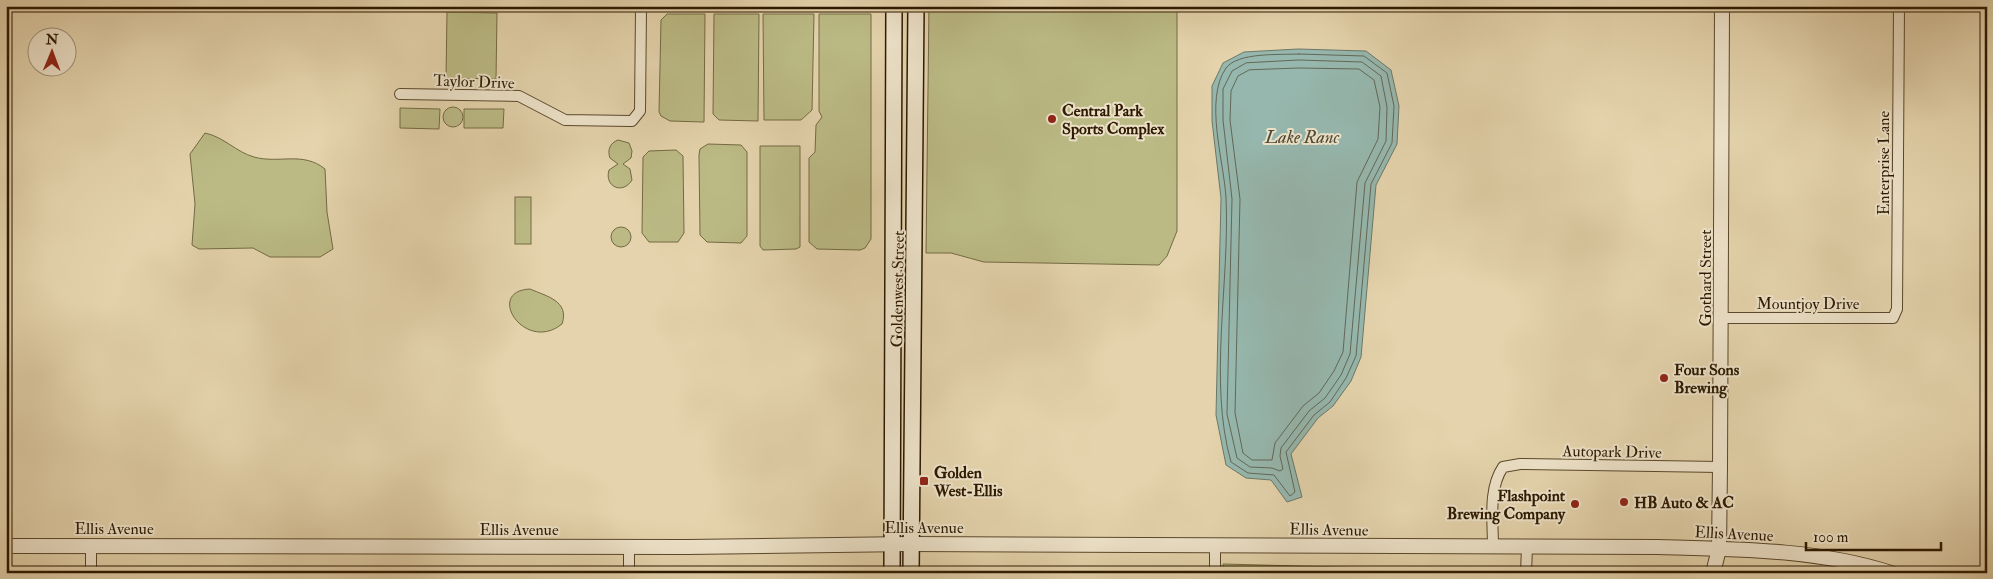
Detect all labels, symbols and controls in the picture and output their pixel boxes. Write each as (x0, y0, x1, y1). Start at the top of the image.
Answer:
north arrow (28, 28, 78, 78)
text: N (45, 31, 59, 48)
street label: Taylor Drive (433, 71, 515, 93)
place label: Central Park Sports Complex (1062, 101, 1165, 140)
street label: Enterprise Lane (1874, 110, 1895, 215)
marker: Central Park Sports Complex (1046, 113, 1058, 125)
water label: Lake Ranc (1264, 126, 1339, 149)
street label: Goldenwest Street (887, 230, 909, 348)
street label: Gothard Street (1696, 230, 1716, 326)
street label: Mountjoy Drive (1757, 294, 1860, 314)
place label: Four Sons Brewing (1674, 360, 1740, 399)
marker: Four Sons Brewing (1658, 372, 1670, 384)
street label: Autopark Drive (1561, 441, 1662, 464)
place label: Golden West-Ellis (933, 463, 1003, 501)
marker: Golden West-Ellis (918, 475, 930, 487)
place label: Flashpoint Brewing Company (1447, 486, 1566, 525)
place label: HB Auto & AC (1634, 493, 1734, 513)
marker: HB Auto & AC (1618, 496, 1630, 508)
marker: Flashpoint Brewing Company (1569, 498, 1581, 510)
street label: Ellis Avenue (884, 518, 964, 538)
street label: Ellis Avenue (74, 519, 154, 539)
street label: Ellis Avenue (1289, 519, 1369, 541)
scale bar (1806, 519, 1940, 551)
street label: Ellis Avenue (479, 520, 559, 540)
street label: Ellis Avenue (1694, 522, 1774, 546)
text: 100 m (1813, 528, 1849, 547)

